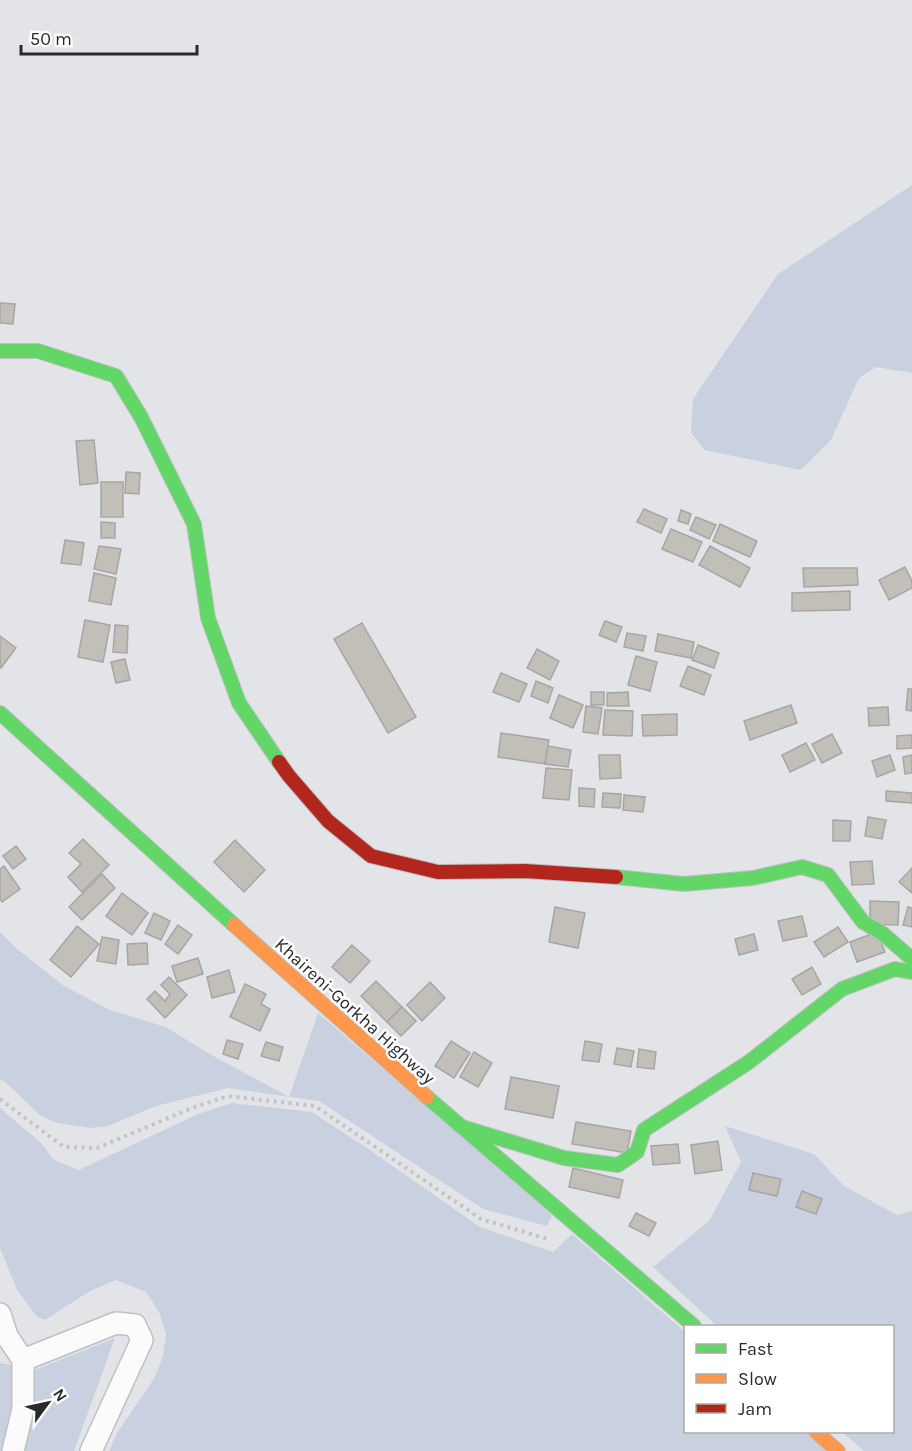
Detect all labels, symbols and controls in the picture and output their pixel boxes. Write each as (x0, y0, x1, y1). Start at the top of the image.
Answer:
scale bar (21, 18, 196, 56)
text: 50 m (30, 28, 72, 50)
street label: Khaireni-Gorkha Highway (270, 933, 440, 1089)
legend (684, 1325, 894, 1433)
text: Fast (738, 1338, 773, 1360)
text: Slow (738, 1368, 777, 1390)
north arrow (18, 1373, 78, 1433)
text: N (49, 1385, 71, 1405)
text: Jam (738, 1398, 772, 1420)

